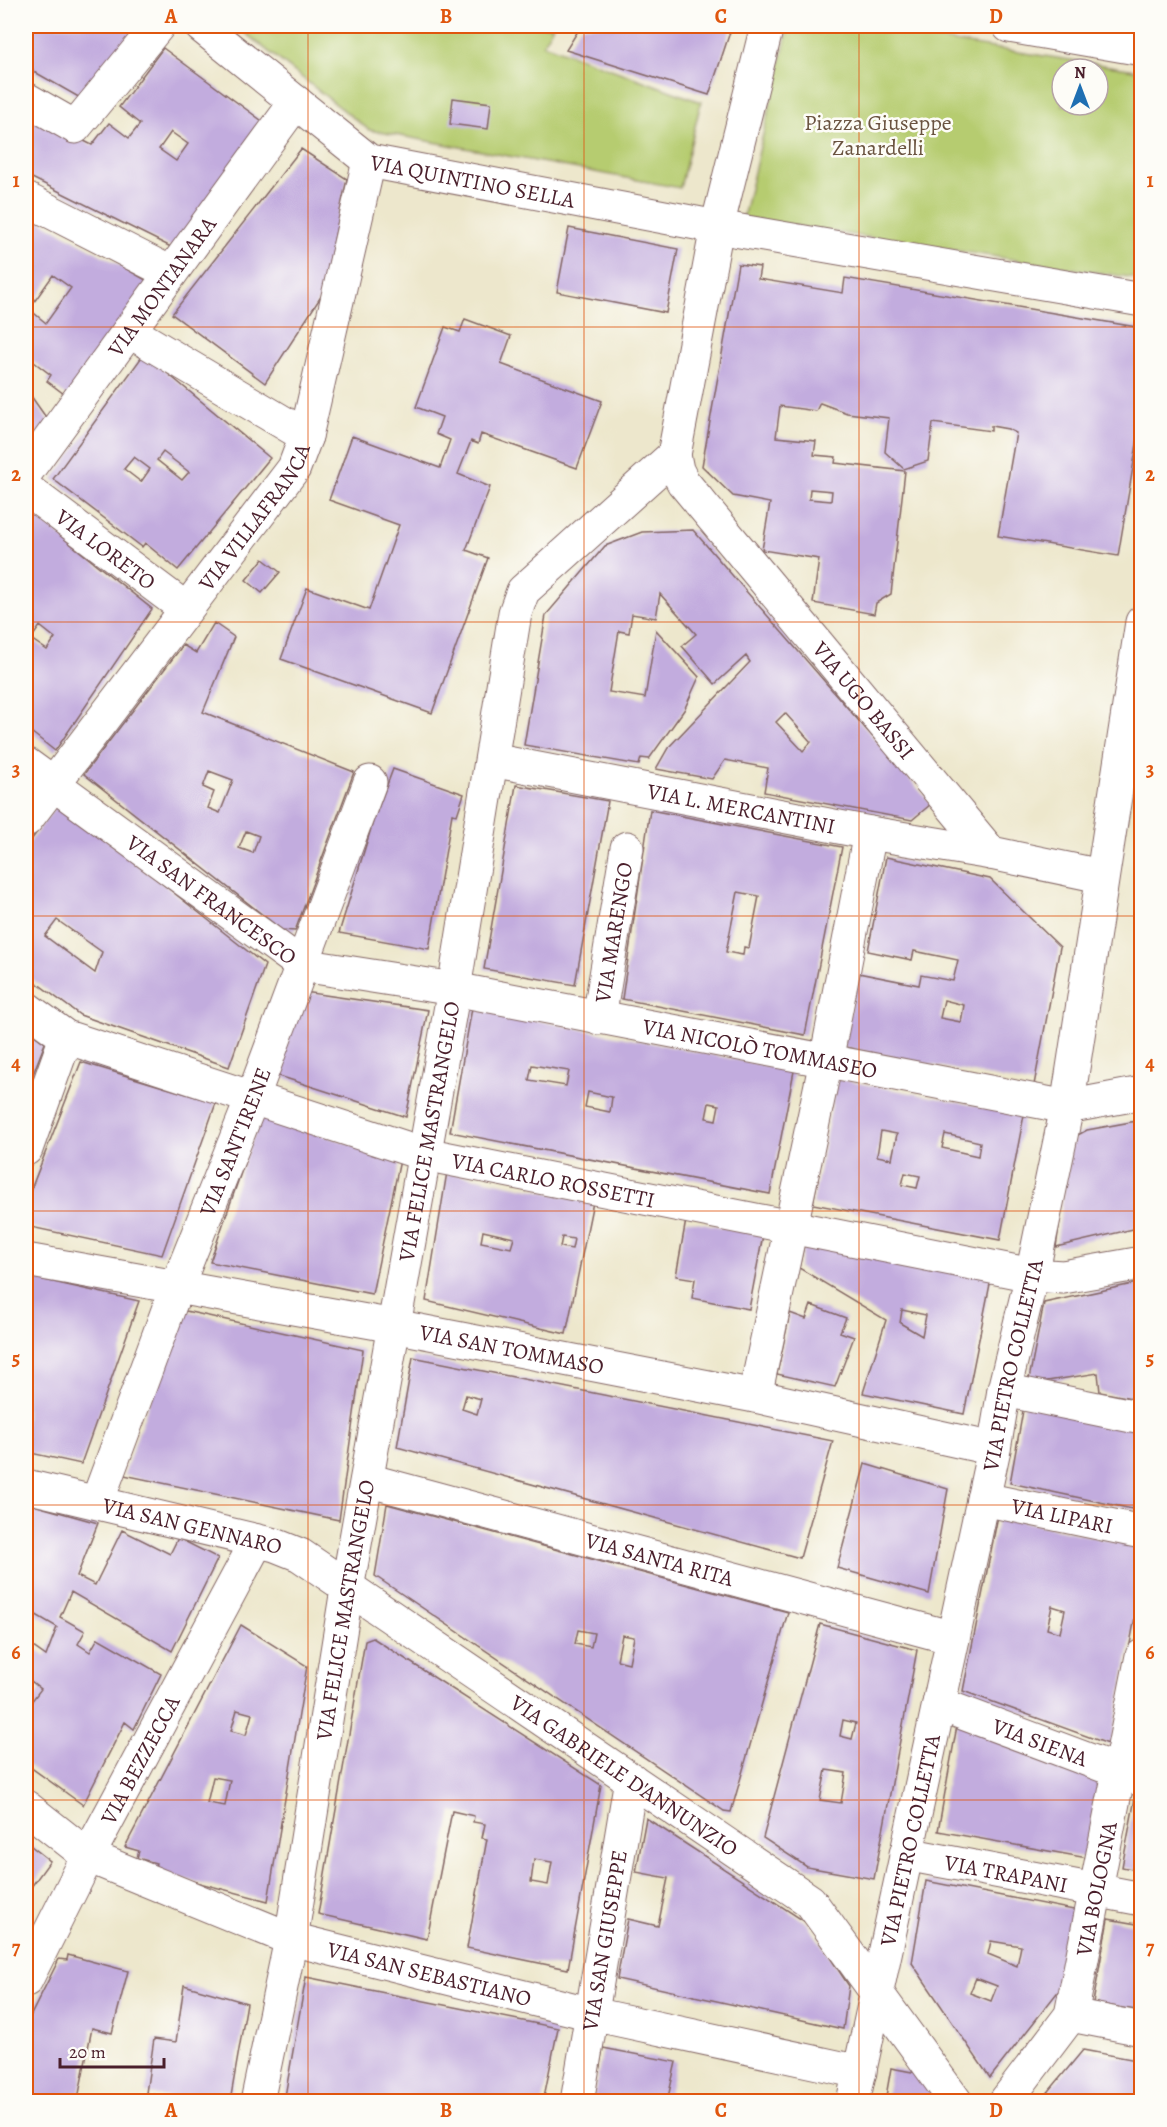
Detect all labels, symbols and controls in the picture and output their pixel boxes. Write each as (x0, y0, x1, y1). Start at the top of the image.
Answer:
text: A (164, 3, 178, 30)
text: B (440, 3, 452, 30)
text: C (715, 3, 727, 30)
text: D (989, 3, 1003, 30)
north arrow (1050, 57, 1110, 117)
text: N (1074, 62, 1086, 84)
park label: Piazza Giuseppe Zanardelli (804, 108, 952, 163)
street label: VIA QUINTINO SELLA (367, 147, 578, 216)
text: 1 (12, 167, 20, 194)
text: 1 (1146, 167, 1154, 194)
street label: VIA MONTANARA (101, 210, 224, 364)
street label: VIA VILLAFRANCA (191, 438, 318, 598)
text: 2 (11, 461, 21, 488)
text: 2 (1145, 461, 1155, 488)
street label: VIA LORETO (48, 502, 162, 597)
street label: VIA UGO BASSI (805, 634, 921, 766)
text: 3 (12, 756, 20, 783)
text: 3 (1146, 756, 1154, 783)
street label: VIA L. MERCANTINI (644, 776, 838, 842)
street label: VIA SAN FRANCESCO (119, 828, 303, 972)
street label: VIA MARENGO (588, 860, 640, 1006)
street label: VIA FELICE MASTRANGELO (392, 999, 468, 1265)
street label: VIA NICOLÒ TOMMASEO (639, 1011, 880, 1086)
text: 4 (11, 1050, 21, 1077)
text: 4 (1145, 1050, 1155, 1077)
street label: VIA SANT'IRENE (192, 1063, 278, 1221)
street label: VIA CARLO ROSSETTI (448, 1146, 657, 1216)
street label: VIA PIETRO COLLETTA (975, 1256, 1051, 1475)
street label: VIA SAN TOMMASO (416, 1317, 606, 1382)
text: 5 (12, 1345, 20, 1372)
text: 5 (1146, 1345, 1154, 1372)
street label: VIA FELICE MASTRANGELO (309, 1477, 382, 1744)
street label: VIA SAN GENNARO (98, 1490, 285, 1562)
street label: VIA LIPARI (1008, 1491, 1116, 1542)
street label: VIA SANTA RITA (581, 1525, 738, 1594)
text: 6 (11, 1639, 21, 1666)
text: 6 (1145, 1639, 1155, 1666)
street label: VIA GABRIELE D'ANNUNZIO (503, 1687, 744, 1864)
street label: VIA BEZZECCA (93, 1689, 188, 1831)
street label: VIA SIENA (987, 1711, 1093, 1775)
street label: VIA PIETRO COLLETTA (873, 1730, 948, 1950)
street label: VIA BOLOGNA (1069, 1818, 1125, 1960)
street label: VIA TRAPANI (941, 1847, 1070, 1901)
street label: VIA SAN GIUSEPPE (575, 1848, 635, 2034)
text: 7 (12, 1934, 21, 1961)
street label: VIA SAN SEBASTIANO (323, 1934, 534, 2014)
text: 7 (1146, 1934, 1155, 1961)
scale bar (60, 2031, 164, 2069)
text: 20 m (69, 2040, 106, 2064)
text: A (164, 2097, 178, 2124)
text: B (440, 2097, 452, 2124)
text: C (715, 2097, 727, 2124)
text: D (989, 2097, 1003, 2124)

